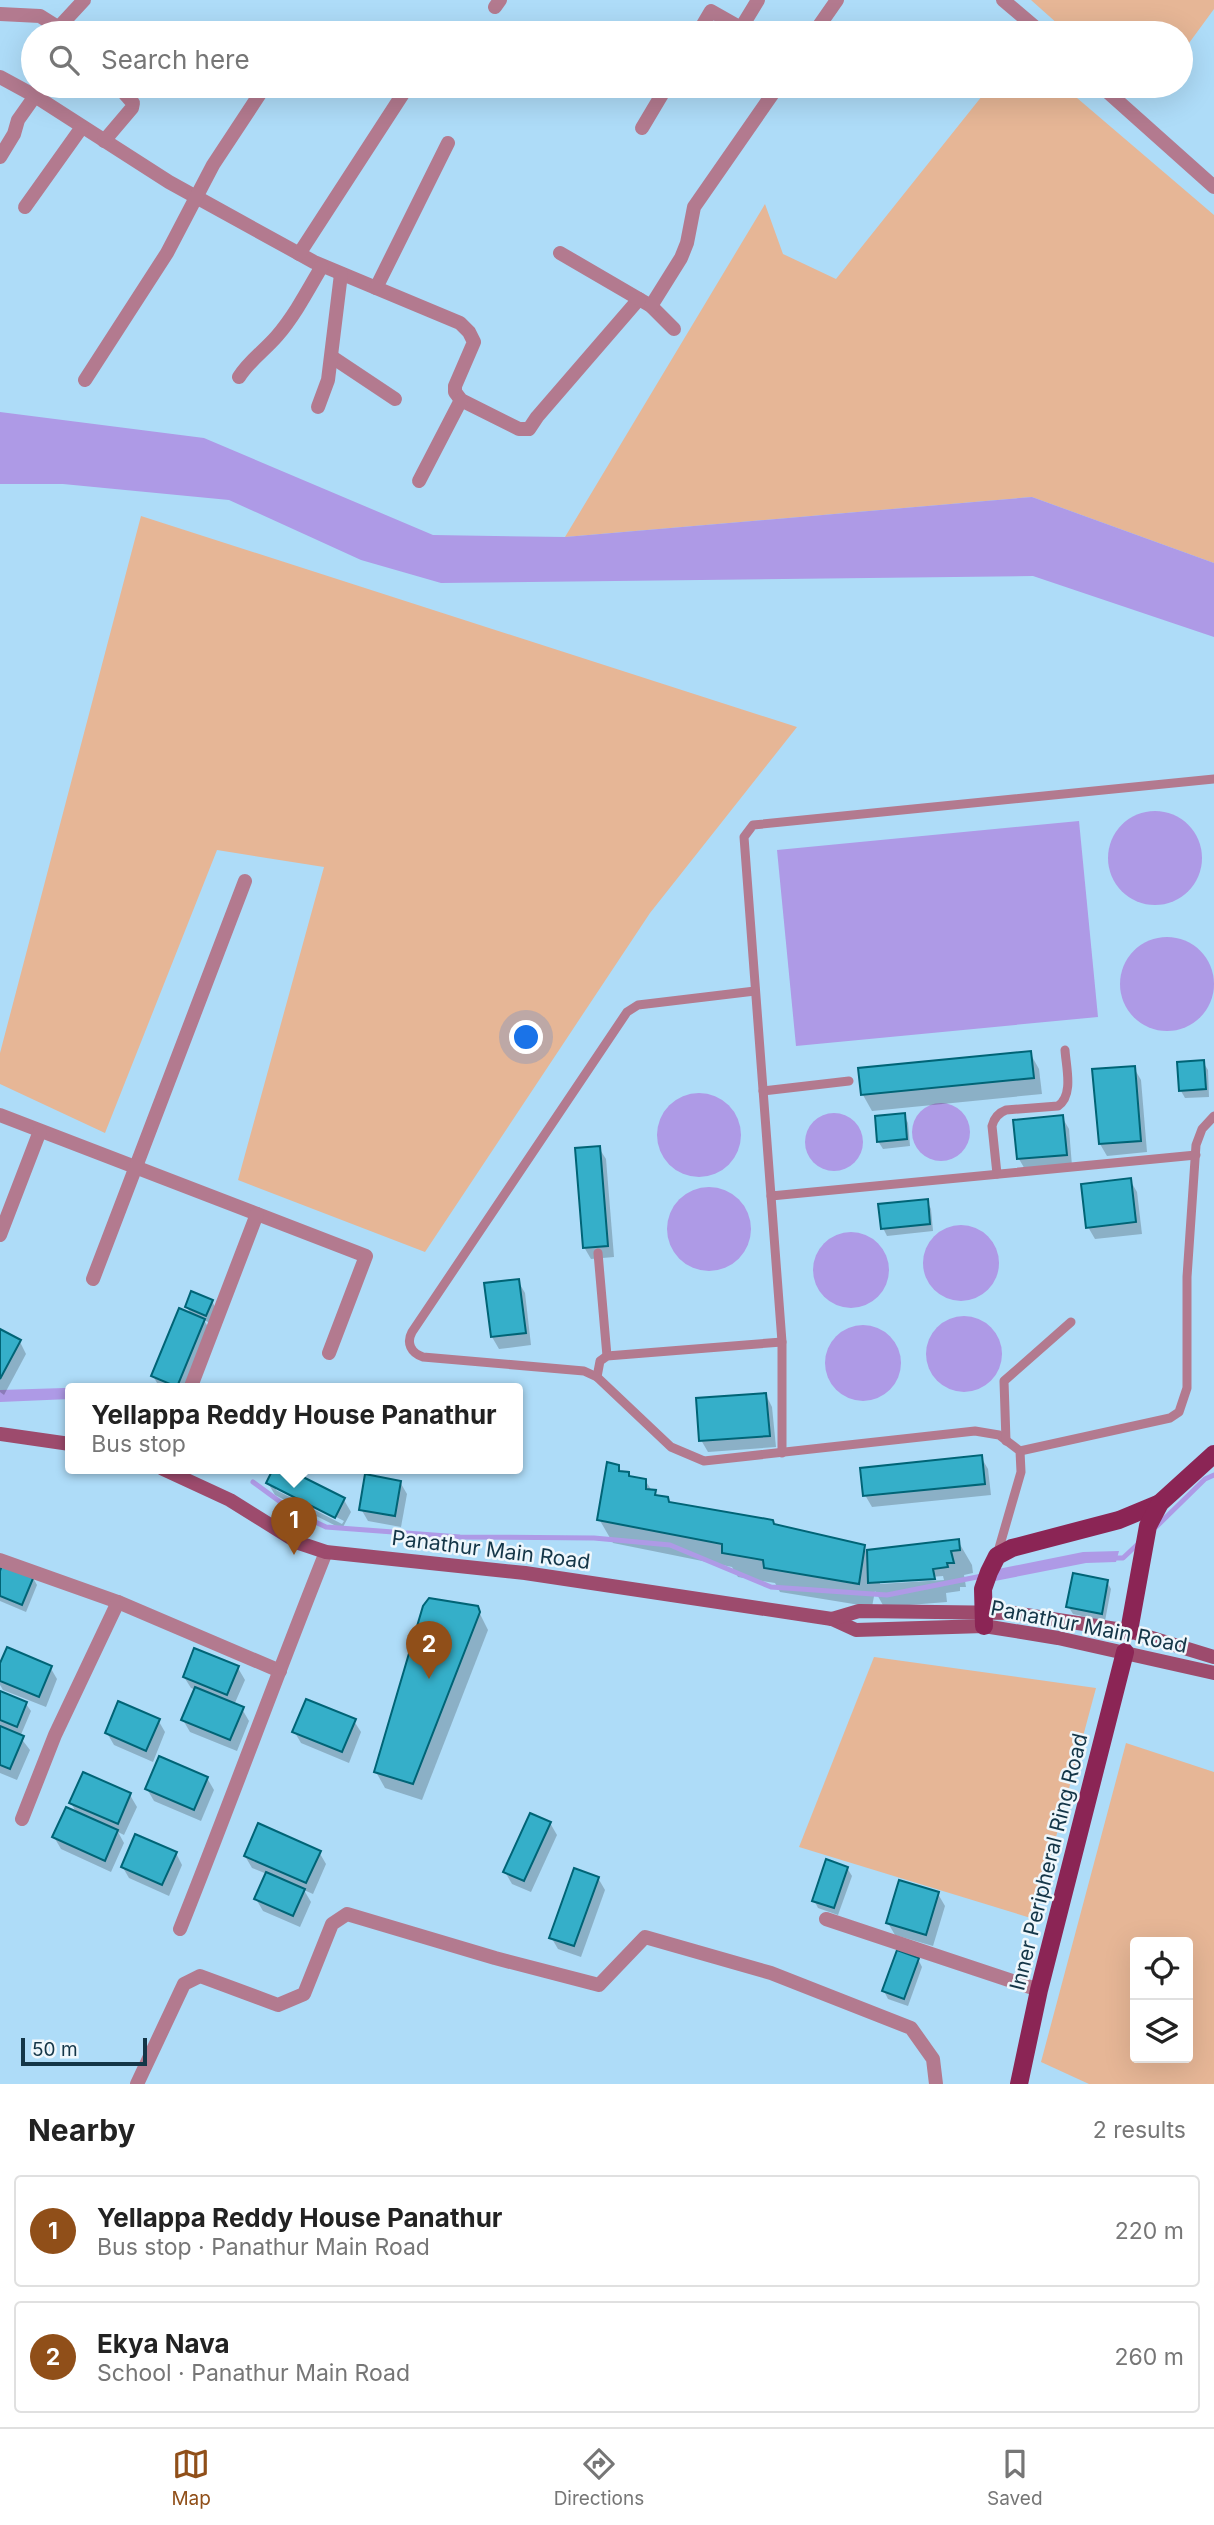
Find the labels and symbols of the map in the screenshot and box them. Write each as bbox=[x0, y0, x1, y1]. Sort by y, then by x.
your location bbox=[509, 1020, 543, 1054]
pin: 1 bbox=[271, 1497, 317, 1555]
street label: Panathur Main Road bbox=[390, 1525, 592, 1574]
street label: Panathur Main Road bbox=[989, 1595, 1190, 1658]
pin: 2 bbox=[406, 1621, 452, 1679]
street label: Inner Peripheral Ring Road bbox=[1004, 1731, 1093, 1993]
scale bar bbox=[21, 2035, 147, 2067]

